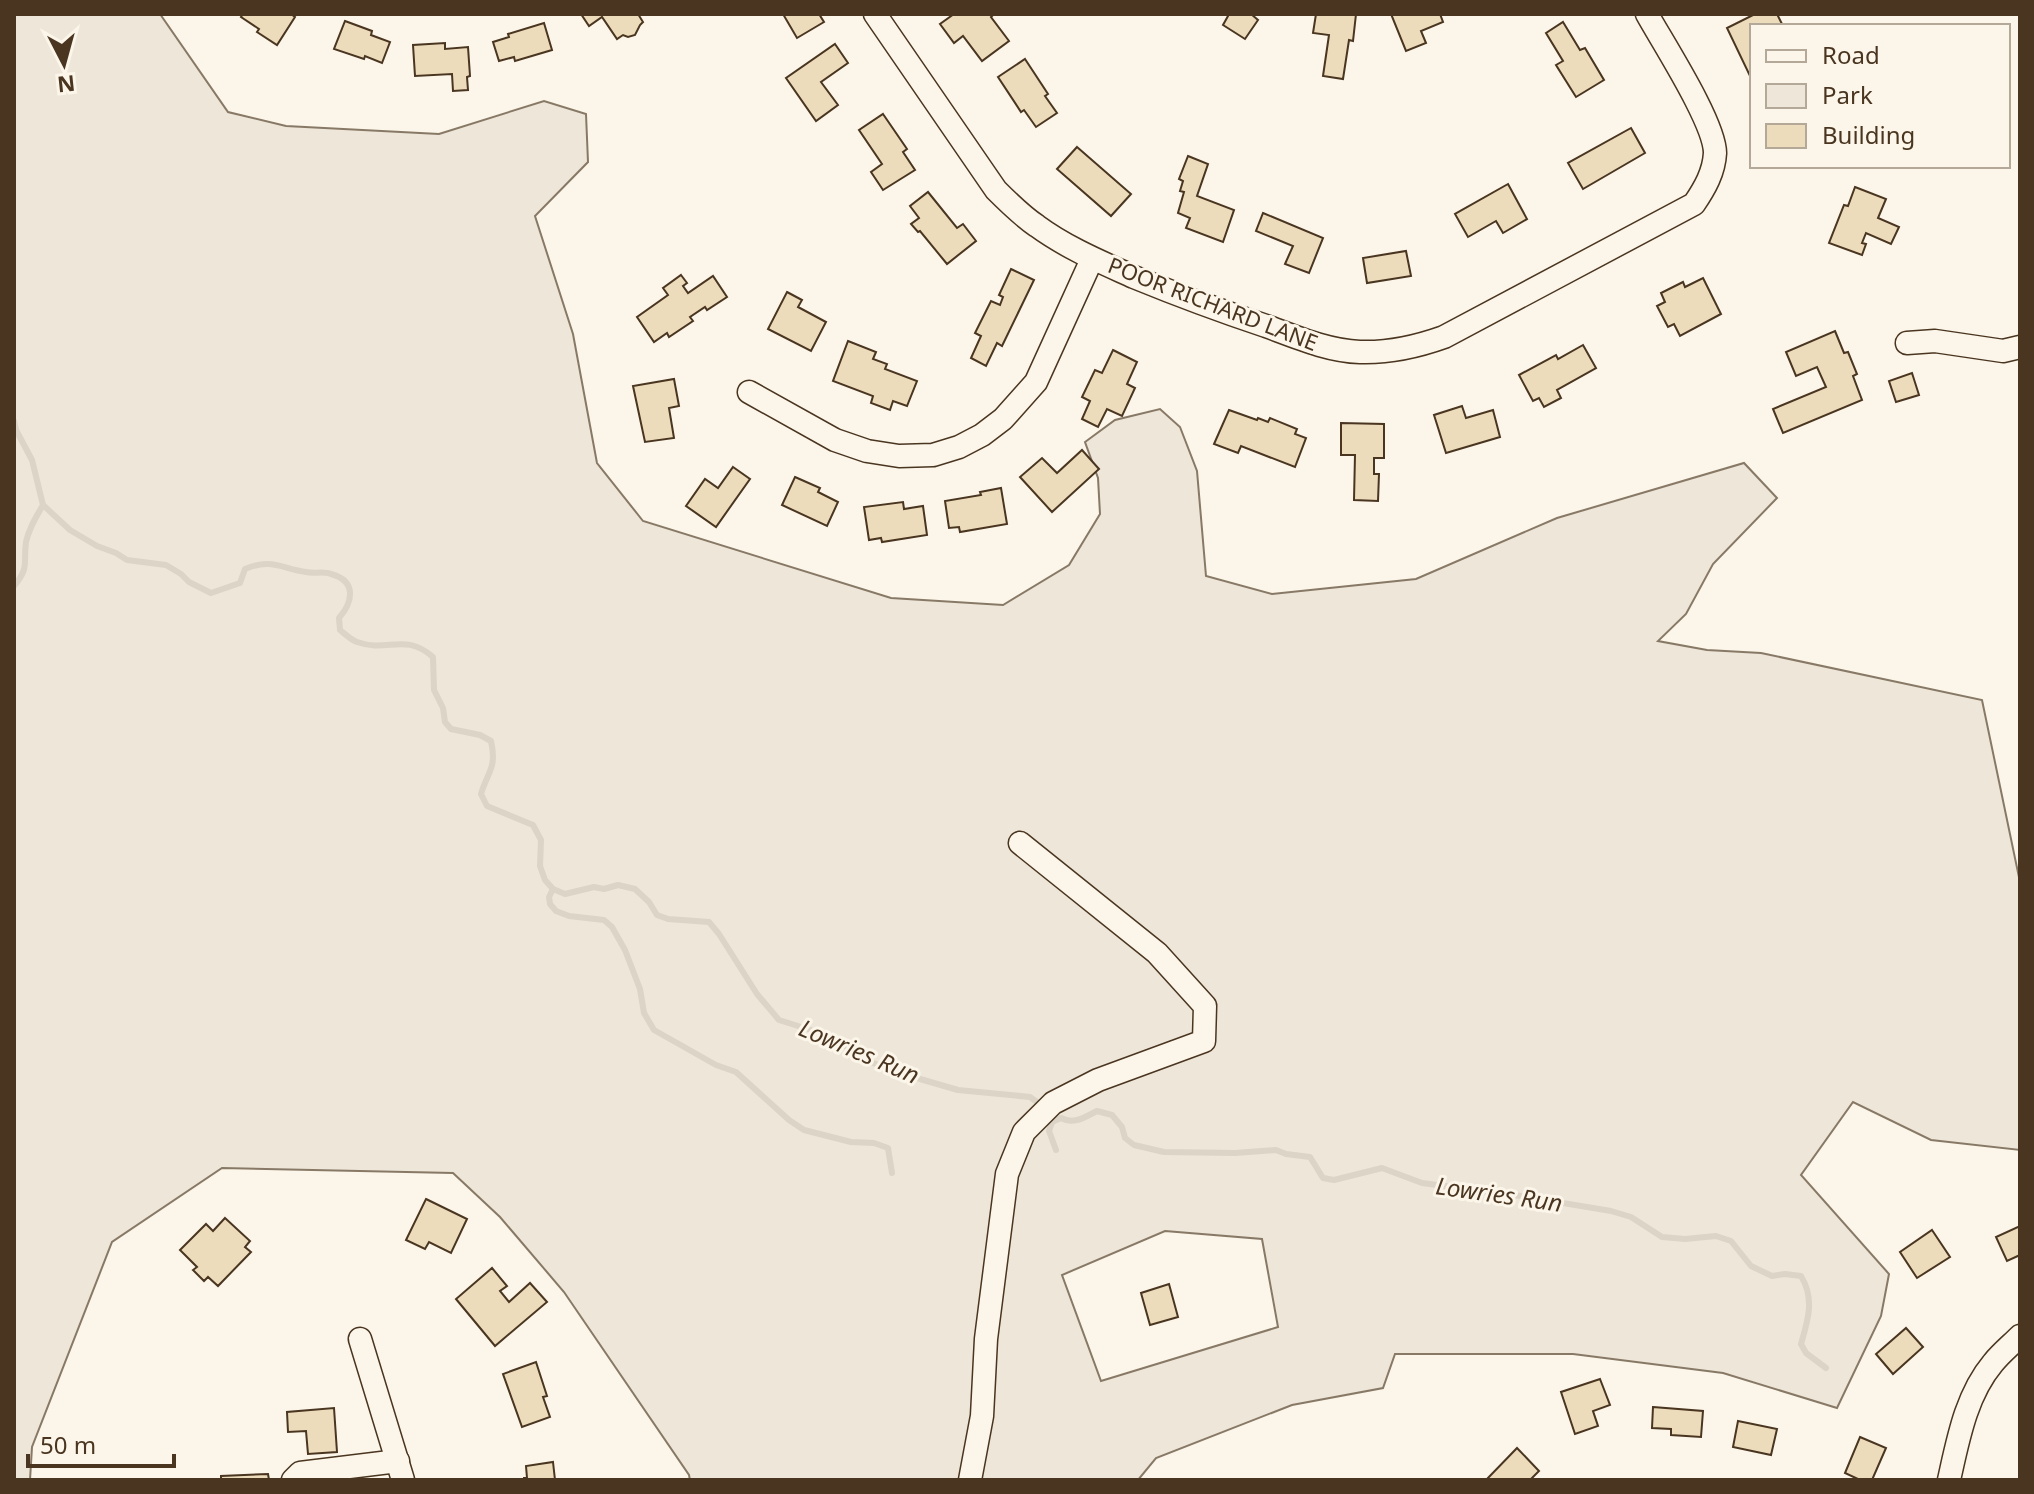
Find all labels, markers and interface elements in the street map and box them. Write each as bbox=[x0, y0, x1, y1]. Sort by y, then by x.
north arrow bbox=[24, 24, 104, 104]
legend bbox=[1750, 24, 2010, 168]
text: Road bbox=[1822, 38, 1880, 71]
text: N bbox=[56, 69, 77, 101]
text: Park bbox=[1822, 78, 1873, 111]
text: Building bbox=[1822, 118, 1915, 151]
street label: POOR RICHARD LANE bbox=[1104, 249, 1323, 357]
water label: Lowries Run bbox=[794, 1010, 925, 1091]
water label: Lowries Run bbox=[1434, 1168, 1565, 1219]
scale bar bbox=[28, 1418, 174, 1468]
text: 50 m bbox=[40, 1428, 96, 1461]

